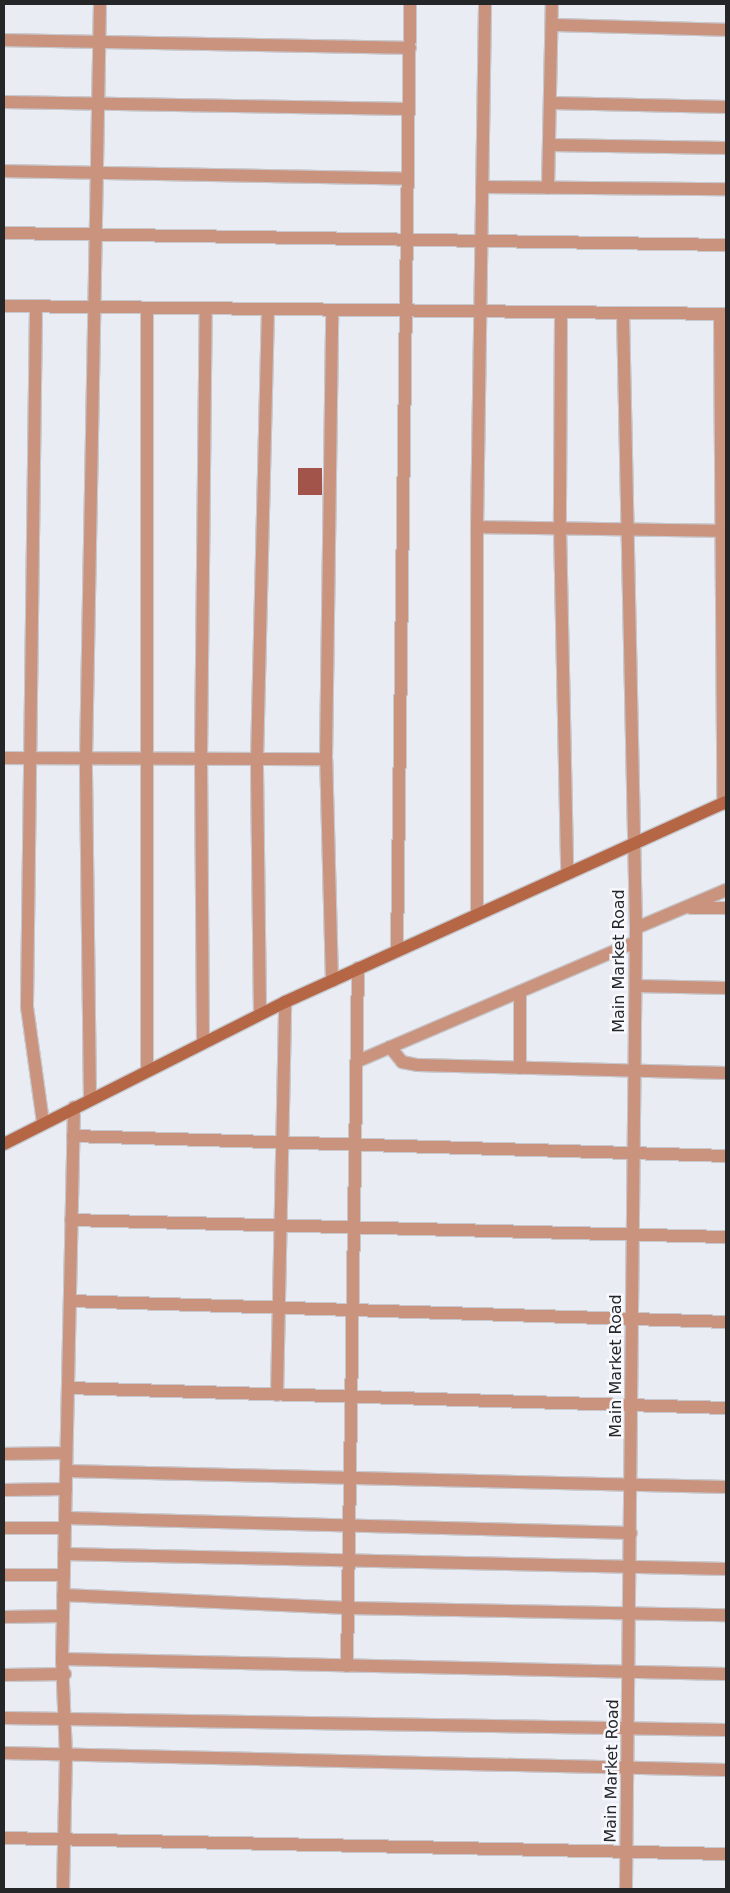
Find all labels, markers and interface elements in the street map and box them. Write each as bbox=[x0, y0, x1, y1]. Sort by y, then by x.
street label: Main Market Road bbox=[609, 889, 629, 1033]
street label: Main Market Road bbox=[606, 1294, 626, 1438]
street label: Main Market Road bbox=[601, 1699, 623, 1843]

